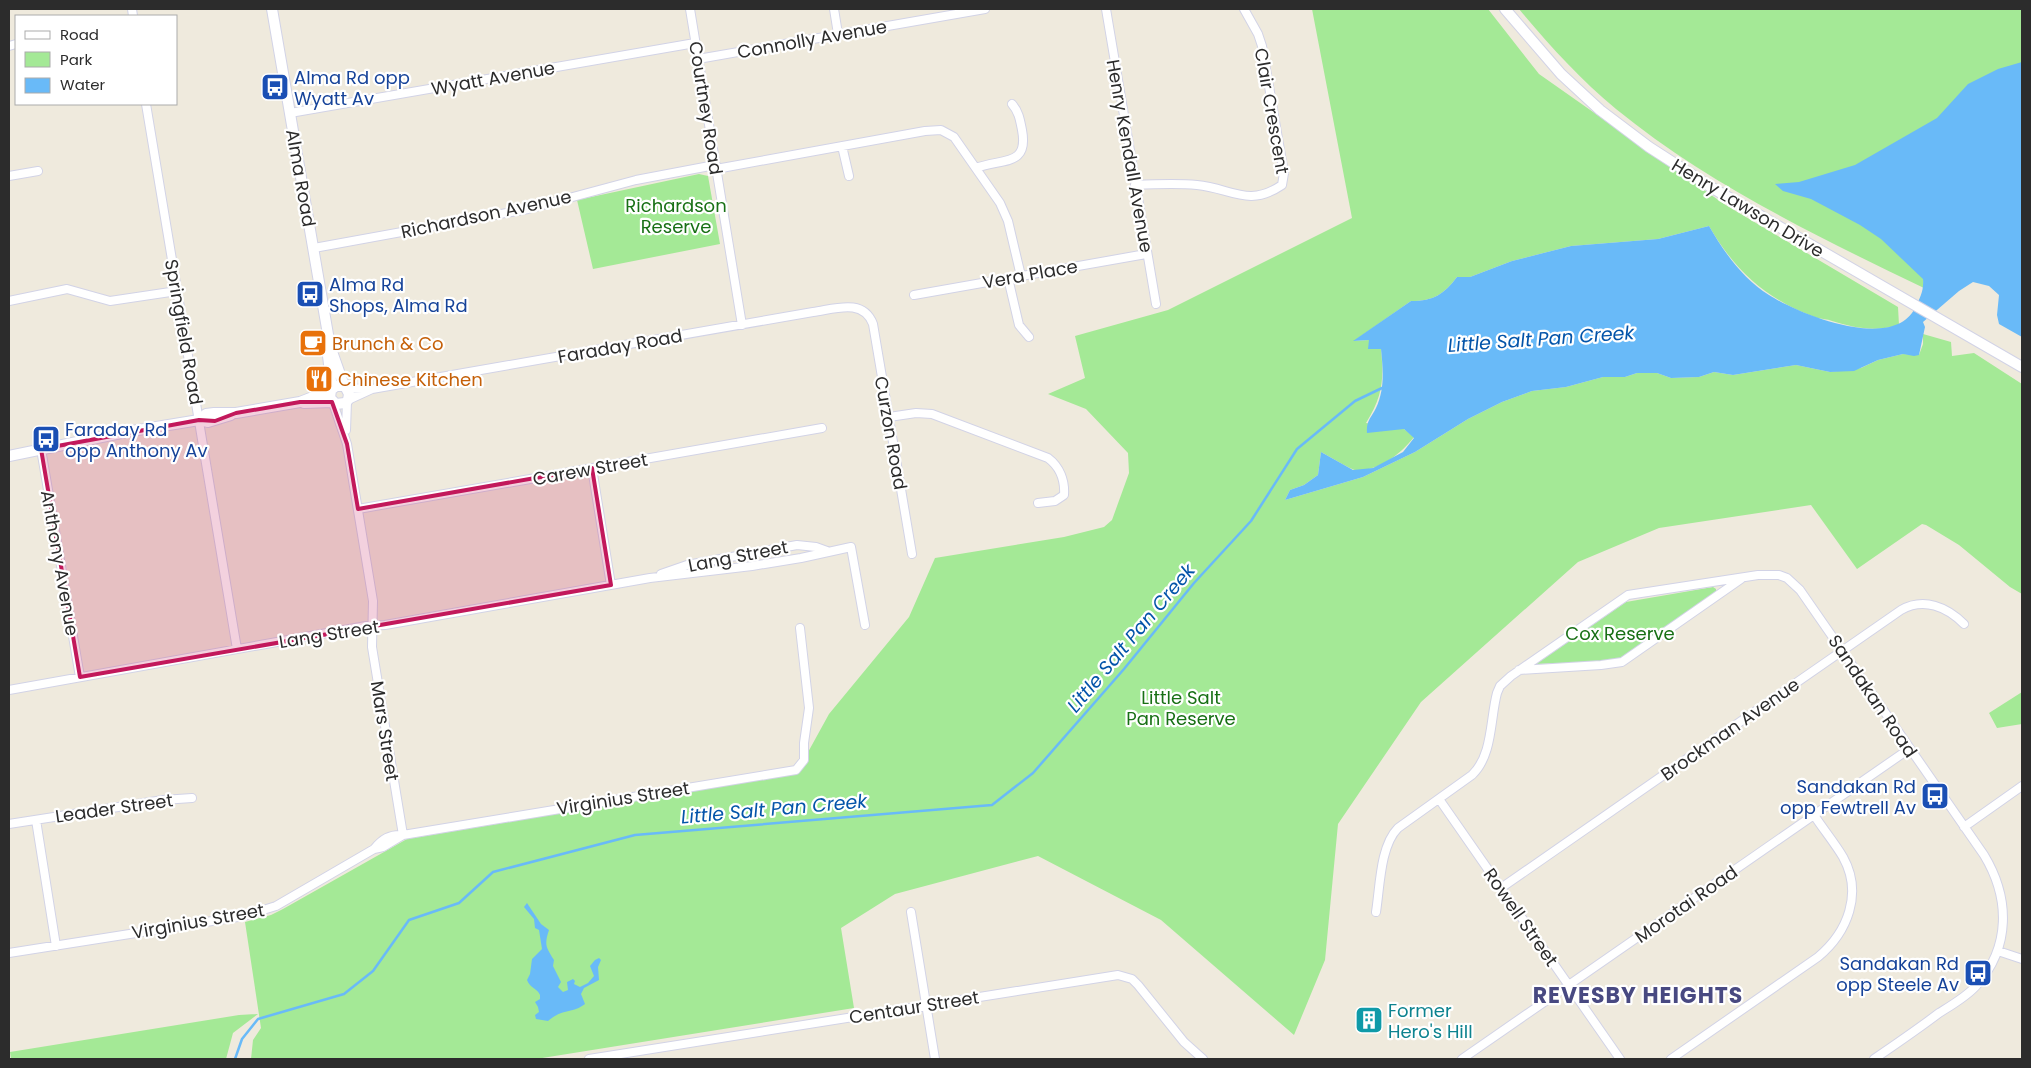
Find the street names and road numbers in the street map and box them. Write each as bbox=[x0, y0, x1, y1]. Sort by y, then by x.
street label: Connolly Avenue bbox=[735, 14, 889, 64]
street label: Courtney Road bbox=[683, 40, 729, 176]
street label: Clair Crescent bbox=[1249, 46, 1295, 176]
street label: Wyatt Avenue bbox=[429, 55, 557, 101]
street label: Henry Kendall Avenue bbox=[1101, 57, 1159, 255]
street label: Alma Road bbox=[280, 127, 322, 229]
street label: Henry Lawson Drive bbox=[1667, 153, 1829, 263]
street label: Richardson Avenue bbox=[398, 184, 574, 244]
street label: Vera Place bbox=[980, 253, 1080, 295]
street label: Springfield Road bbox=[159, 257, 209, 407]
street label: Faraday Road bbox=[556, 323, 684, 369]
street label: Curzon Road bbox=[869, 374, 913, 492]
street label: Carew Street bbox=[531, 447, 649, 491]
street label: Anthony Avenue bbox=[35, 488, 85, 638]
street label: Lang Street bbox=[686, 534, 790, 578]
street label: Lang Street bbox=[277, 614, 381, 654]
street label: Sandakan Road bbox=[1823, 630, 1923, 762]
street label: Brockman Avenue bbox=[1656, 672, 1804, 786]
street label: Mars Street bbox=[365, 679, 405, 783]
street label: Virginius Street bbox=[555, 775, 691, 821]
street label: Leader Street bbox=[54, 787, 174, 829]
street label: Morotai Road bbox=[1630, 859, 1742, 949]
street label: Rowell Street bbox=[1478, 863, 1564, 971]
street label: Virginius Street bbox=[130, 897, 266, 945]
street label: Centaur Street bbox=[847, 984, 981, 1030]

